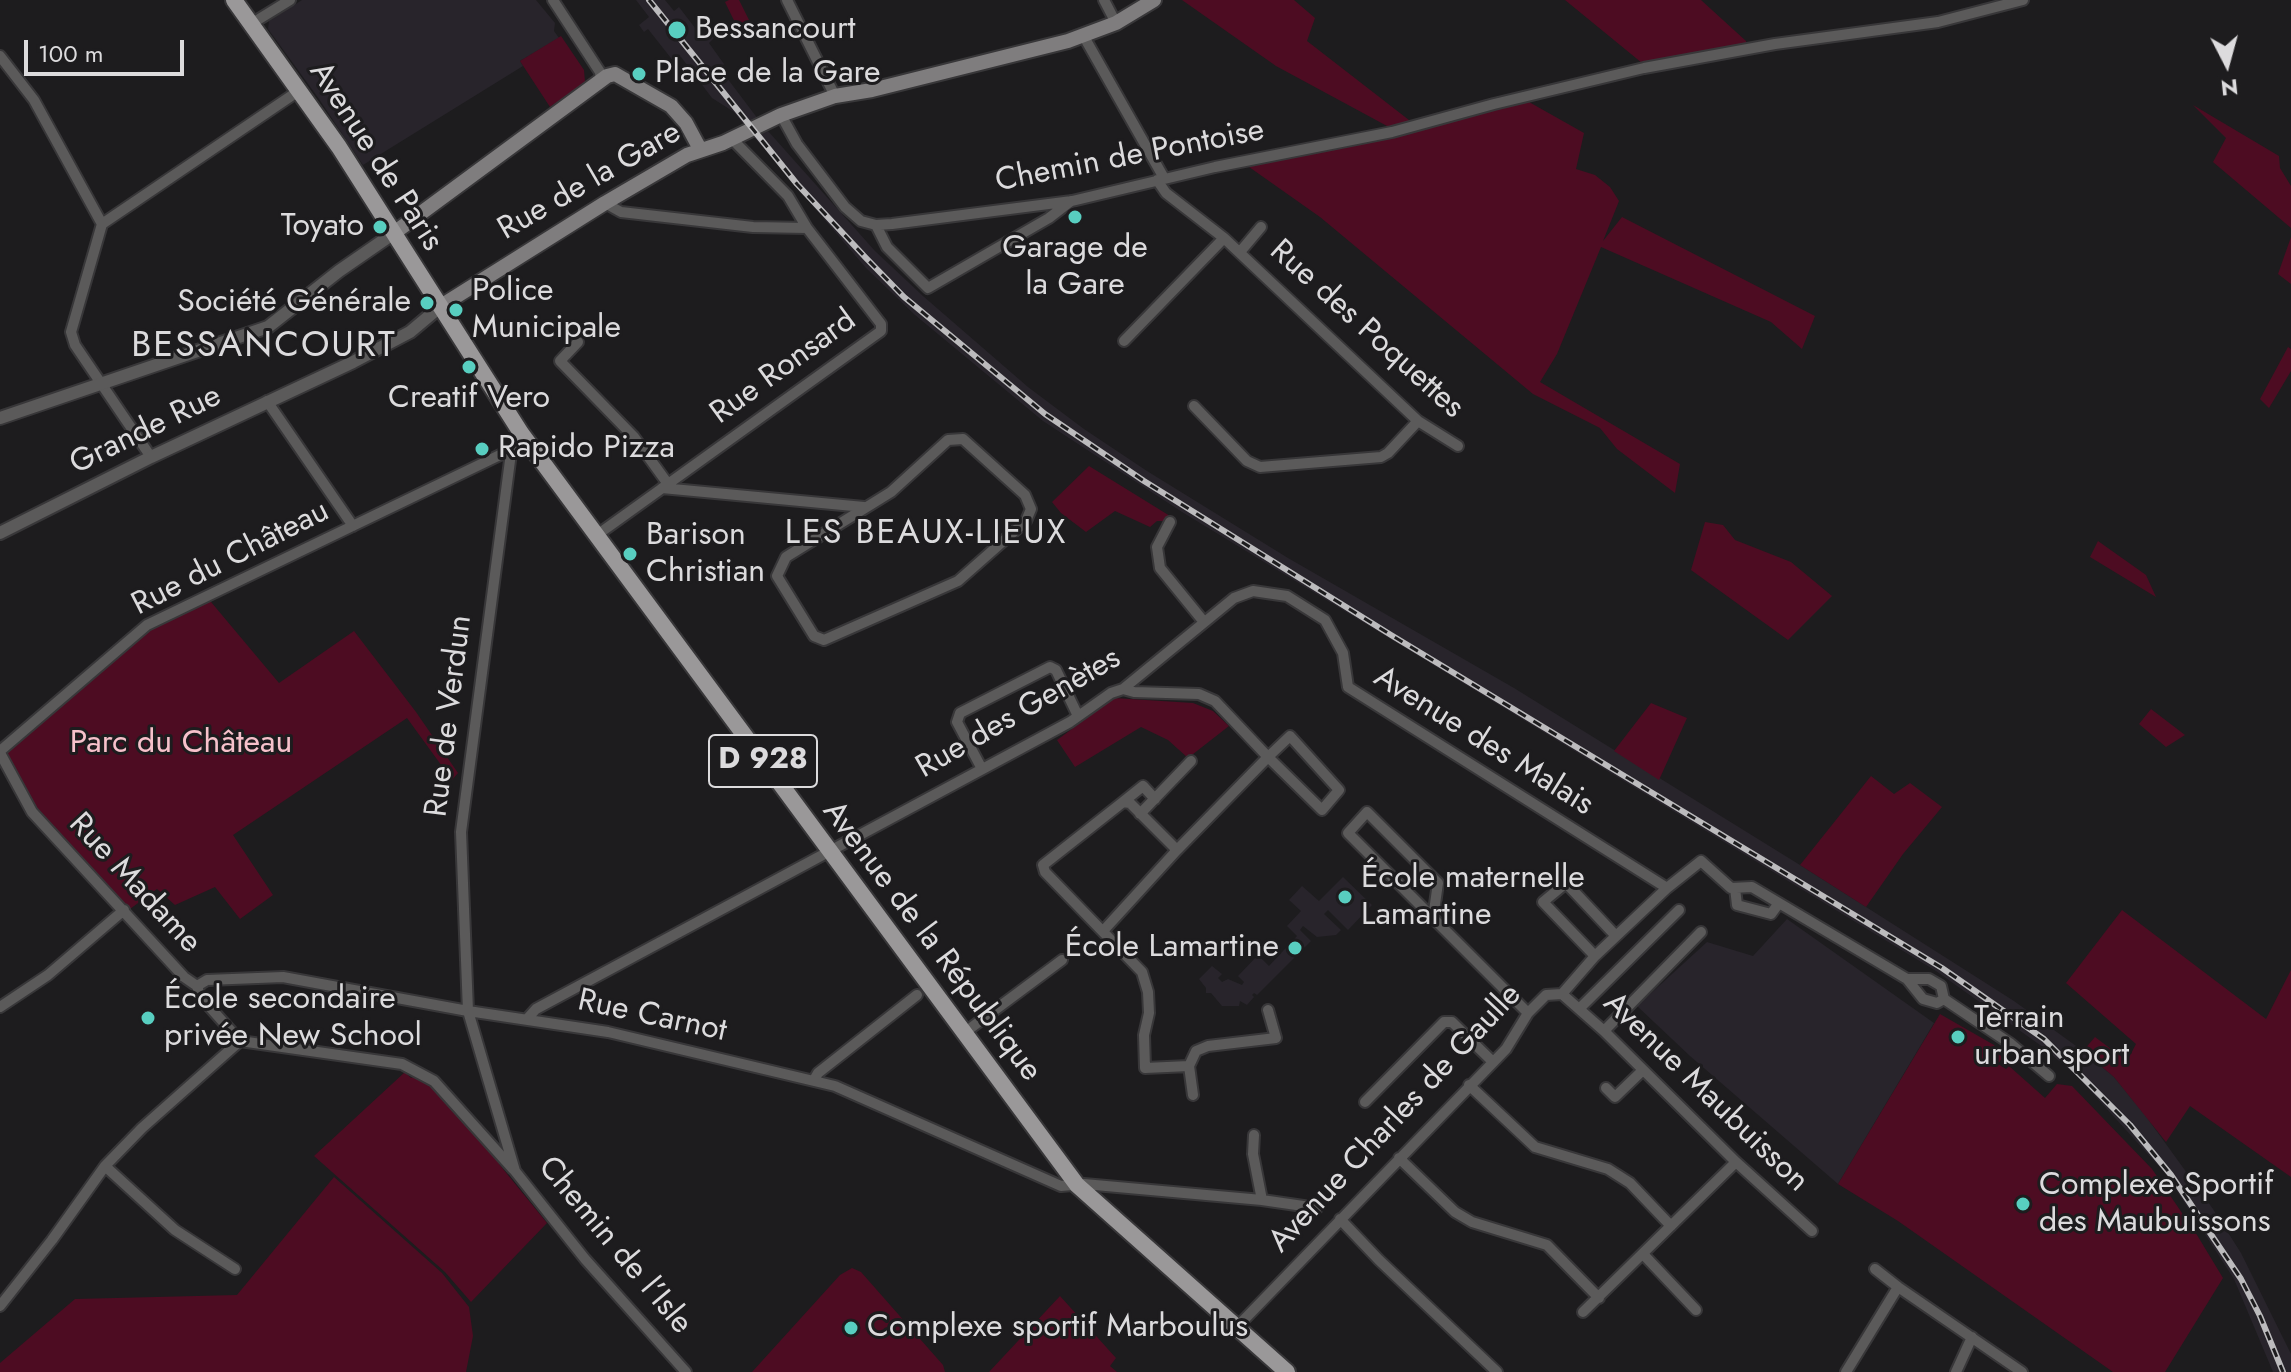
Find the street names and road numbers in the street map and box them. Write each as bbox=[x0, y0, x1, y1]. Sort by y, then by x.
street label: Avenue de Paris bbox=[300, 55, 450, 259]
street label: Chemin de Pontoise bbox=[992, 112, 1268, 202]
street label: Rue de la Gare bbox=[492, 114, 688, 250]
street label: Rue des Poquettes bbox=[1261, 233, 1471, 427]
street label: Rue Ronsard bbox=[704, 302, 864, 434]
street label: Grande Rue bbox=[64, 378, 228, 484]
street label: Rue du Château bbox=[126, 493, 336, 625]
street label: Rue de Verdun bbox=[419, 613, 481, 819]
street label: Rue des Genètes bbox=[910, 640, 1128, 788]
street label: Avenue des Malais bbox=[1366, 659, 1600, 825]
road number: D 928 bbox=[709, 735, 817, 787]
street label: Avenue de la République bbox=[813, 794, 1049, 1090]
street label: Rue Madame bbox=[60, 806, 208, 962]
street label: Avenue Charles de Gaulle bbox=[1262, 977, 1530, 1261]
street label: Rue Carnot bbox=[574, 983, 730, 1051]
street label: Avenue Maubuisson bbox=[1594, 985, 1816, 1201]
street label: Chemin de l’Isle bbox=[529, 1149, 699, 1343]

